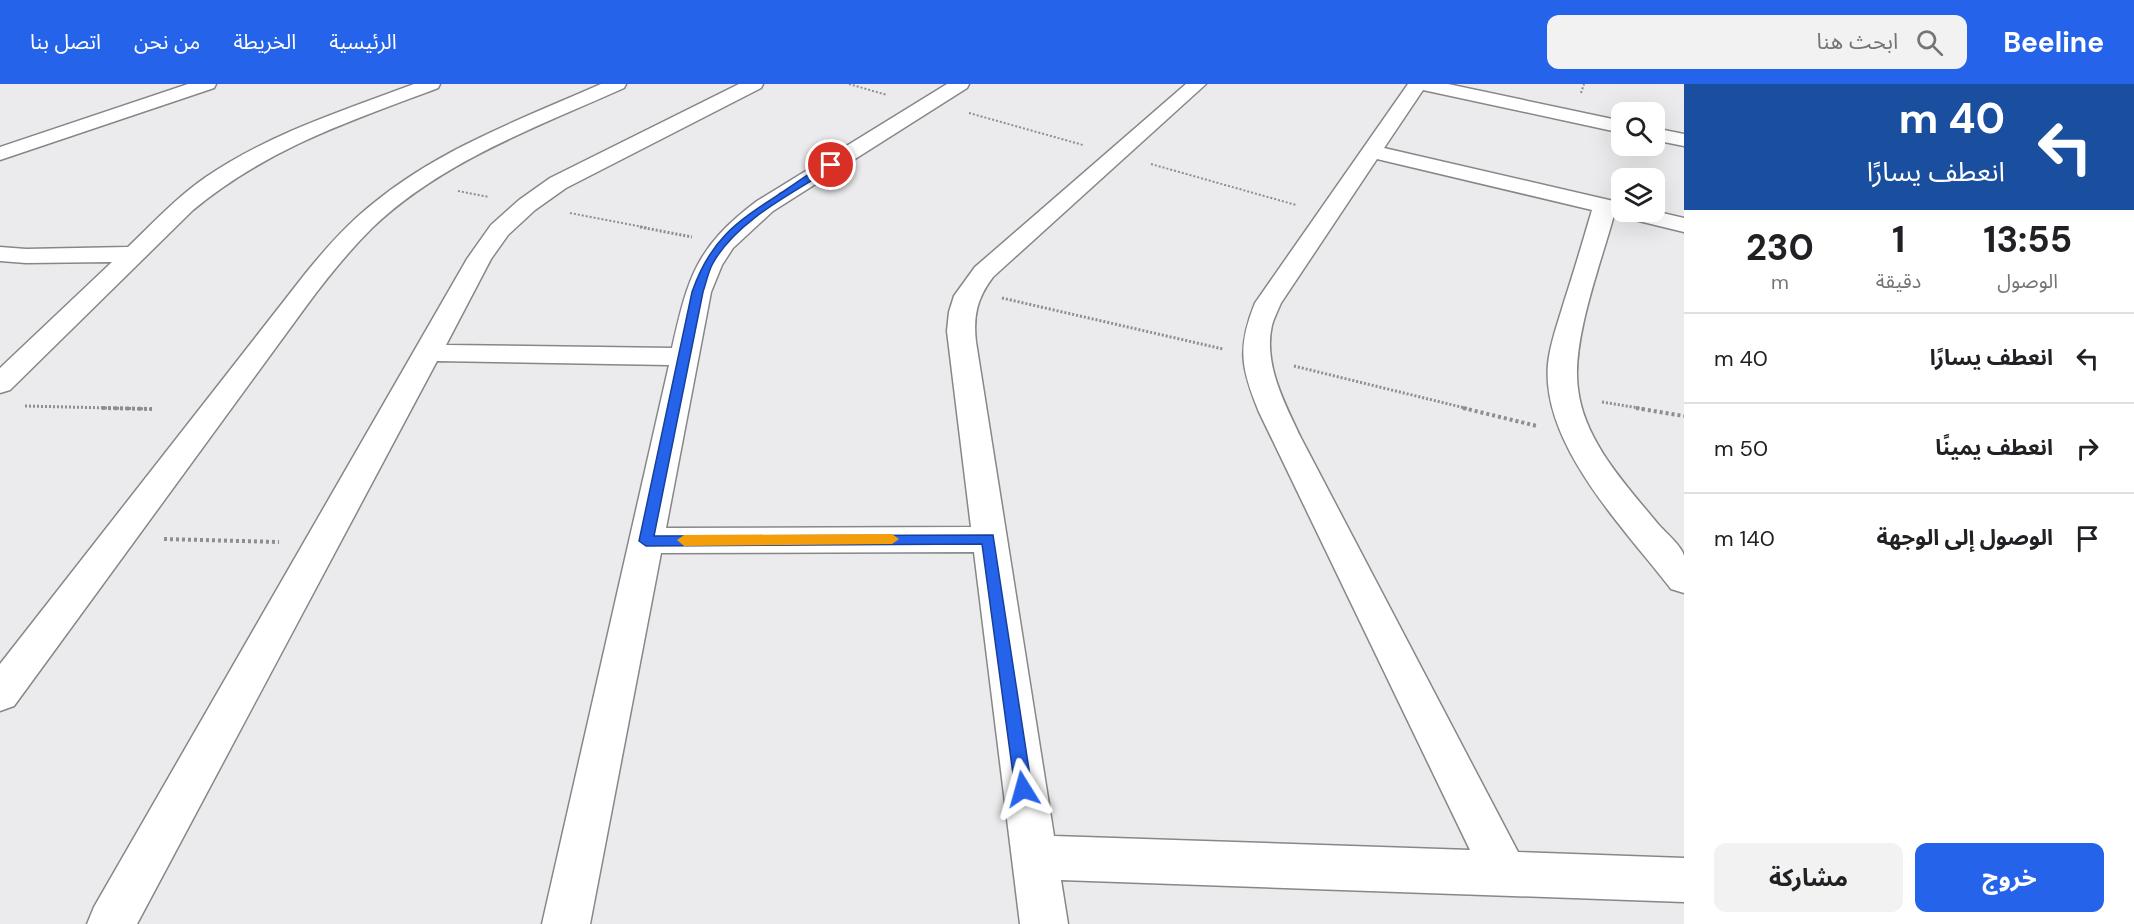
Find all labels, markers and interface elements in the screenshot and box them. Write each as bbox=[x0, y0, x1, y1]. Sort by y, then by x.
search box bbox=[1547, 15, 1967, 69]
text: Beeline bbox=[2003, 24, 2104, 61]
icon: search bbox=[1913, 26, 1946, 59]
text: ابحث هنا bbox=[1816, 27, 1898, 56]
text: اتصل بنا bbox=[30, 28, 101, 56]
text: من نحن bbox=[134, 28, 200, 56]
text: الخريطة bbox=[233, 28, 296, 56]
text: الرئيسية bbox=[329, 28, 397, 56]
text: 40 m bbox=[1899, 91, 2005, 146]
map controls bbox=[1611, 102, 1665, 222]
button: search bbox=[1611, 102, 1665, 156]
icon: left bbox=[2026, 108, 2104, 186]
pin bbox=[805, 139, 856, 190]
icon: arrive bbox=[814, 148, 847, 181]
text: انعطف يسارًا bbox=[1867, 154, 2005, 189]
button: layers bbox=[1611, 168, 1665, 222]
text: 1 bbox=[1892, 216, 1905, 263]
text: 13:55 bbox=[1983, 216, 2072, 263]
text: 230 bbox=[1746, 224, 1814, 271]
text: دقيقة bbox=[1876, 268, 1921, 294]
text: الوصول bbox=[1997, 268, 2058, 294]
text: m bbox=[1771, 269, 1789, 295]
icon: left bbox=[2071, 342, 2104, 375]
text: انعطف يسارًا bbox=[1930, 343, 2053, 372]
text: 40 m bbox=[1714, 344, 1768, 373]
icon: right bbox=[2071, 432, 2104, 465]
text: انعطف يمينًا bbox=[1935, 433, 2053, 462]
text: 50 m bbox=[1714, 434, 1768, 463]
icon: arrive bbox=[2071, 522, 2104, 555]
text: الوصول إلى الوجهة bbox=[1877, 523, 2053, 552]
text: 140 m bbox=[1714, 524, 1775, 553]
position arrow bbox=[991, 757, 1055, 821]
button: مشاركة bbox=[1714, 843, 1903, 912]
button: خروج bbox=[1915, 843, 2104, 912]

